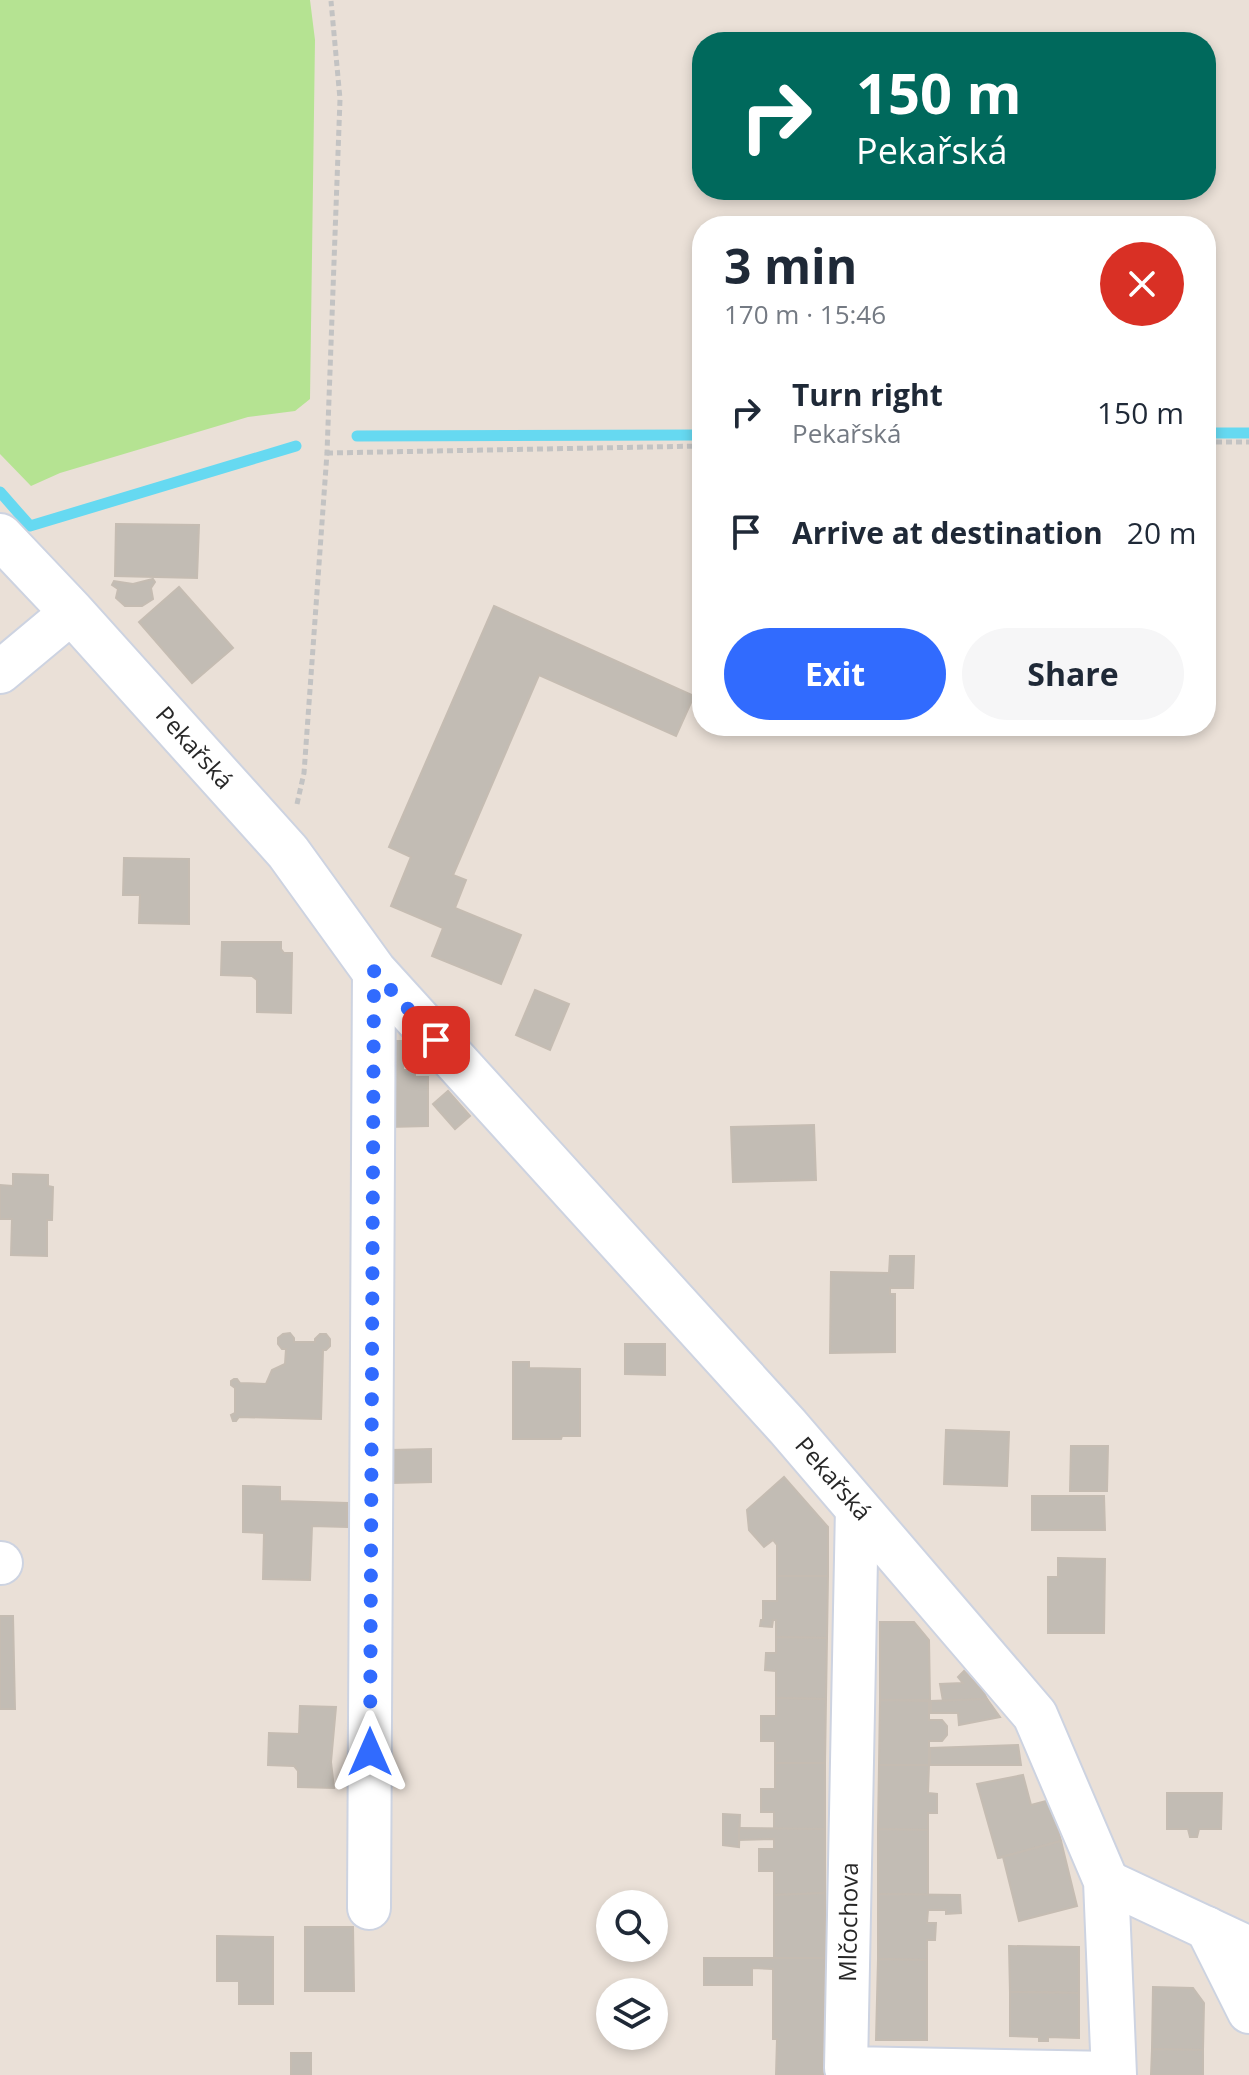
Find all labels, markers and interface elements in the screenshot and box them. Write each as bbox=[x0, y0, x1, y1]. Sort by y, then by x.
text: 150 m bbox=[856, 54, 1022, 130]
icon: right bbox=[724, 64, 828, 168]
text: Pekařská bbox=[856, 126, 1008, 175]
text: 3 min bbox=[724, 233, 857, 298]
button: close bbox=[1100, 242, 1184, 326]
text: 170 m · 15:46 bbox=[724, 296, 886, 332]
text: Turn right bbox=[792, 374, 943, 415]
icon: right bbox=[724, 390, 768, 434]
text: 150 m bbox=[1097, 392, 1184, 433]
text: Pekařská bbox=[792, 415, 901, 451]
icon: arrive bbox=[724, 510, 768, 554]
text: Arrive at destination bbox=[792, 512, 1103, 553]
text: 20 m bbox=[1127, 512, 1197, 553]
button: Exit bbox=[724, 628, 946, 720]
button: Share bbox=[962, 628, 1184, 720]
street label: Pekařská bbox=[149, 698, 241, 796]
pin bbox=[402, 1006, 470, 1074]
icon: arrive bbox=[414, 1018, 458, 1062]
street label: Pekařská bbox=[789, 1429, 880, 1527]
position arrow bbox=[328, 1710, 412, 1794]
street label: Mlčochova bbox=[830, 1862, 865, 1982]
map controls bbox=[596, 1890, 668, 2050]
button: search bbox=[596, 1890, 668, 1962]
button: layers bbox=[596, 1978, 668, 2050]

